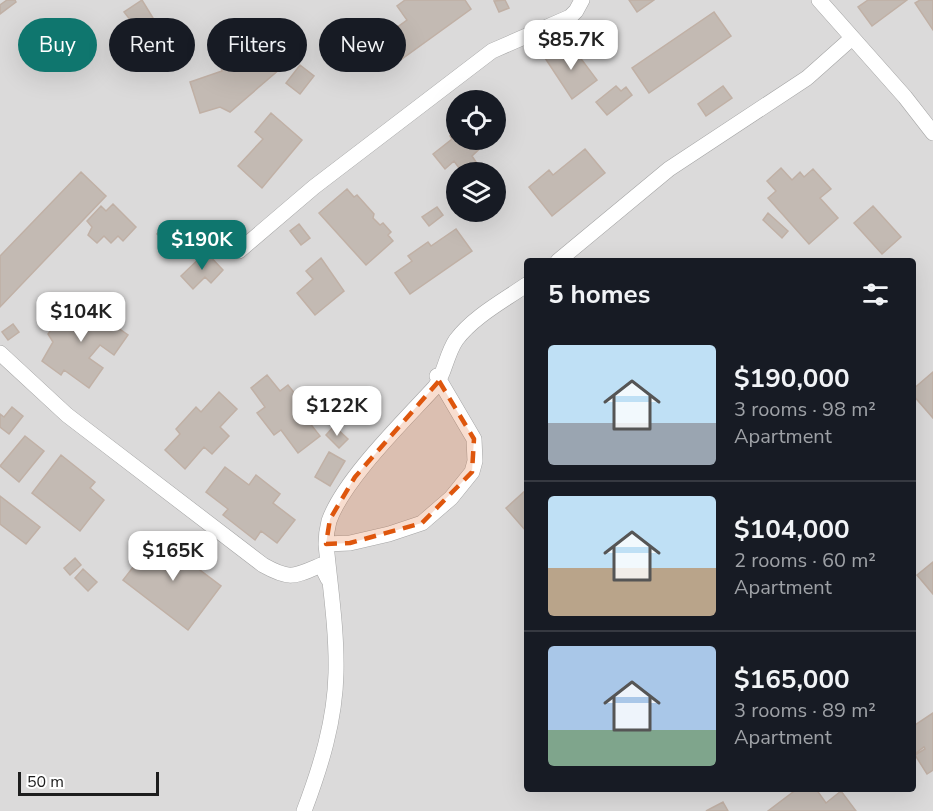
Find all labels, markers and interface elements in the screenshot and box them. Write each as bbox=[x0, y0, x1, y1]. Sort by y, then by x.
chip: Buy bbox=[18, 18, 97, 72]
chip: Rent bbox=[109, 18, 195, 72]
chip: Filters bbox=[207, 18, 307, 72]
chip: New bbox=[319, 18, 406, 72]
pin: $85.7K bbox=[522, 20, 620, 71]
text: $85.7K bbox=[538, 26, 604, 53]
map controls bbox=[446, 90, 506, 222]
button: locate bbox=[446, 90, 506, 150]
button: layers bbox=[446, 162, 506, 222]
pin: $190K bbox=[160, 220, 244, 271]
text: $190K bbox=[171, 226, 233, 253]
text: 5 homes bbox=[548, 277, 650, 312]
icon: filters bbox=[859, 278, 892, 311]
pin: $104K bbox=[39, 292, 123, 343]
text: $104K bbox=[50, 298, 112, 325]
text: $190,000 bbox=[734, 361, 850, 396]
icon: home bbox=[596, 369, 668, 441]
pin: $122K bbox=[295, 386, 379, 437]
text: $122K bbox=[306, 392, 368, 419]
text: 3 rooms · 98 m² bbox=[734, 396, 876, 423]
text: Apartment bbox=[734, 423, 832, 450]
text: $104,000 bbox=[734, 512, 850, 547]
icon: home bbox=[596, 520, 668, 592]
pin: $165K bbox=[131, 531, 215, 582]
text: $165K bbox=[142, 537, 204, 564]
text: 2 rooms · 60 m² bbox=[734, 547, 876, 574]
text: Apartment bbox=[734, 574, 832, 601]
text: $165,000 bbox=[734, 662, 850, 697]
icon: home bbox=[596, 670, 668, 742]
text: 3 rooms · 89 m² bbox=[734, 697, 876, 724]
text: Apartment bbox=[734, 724, 832, 751]
scale bar bbox=[18, 769, 159, 796]
text: 50 m bbox=[27, 771, 64, 793]

